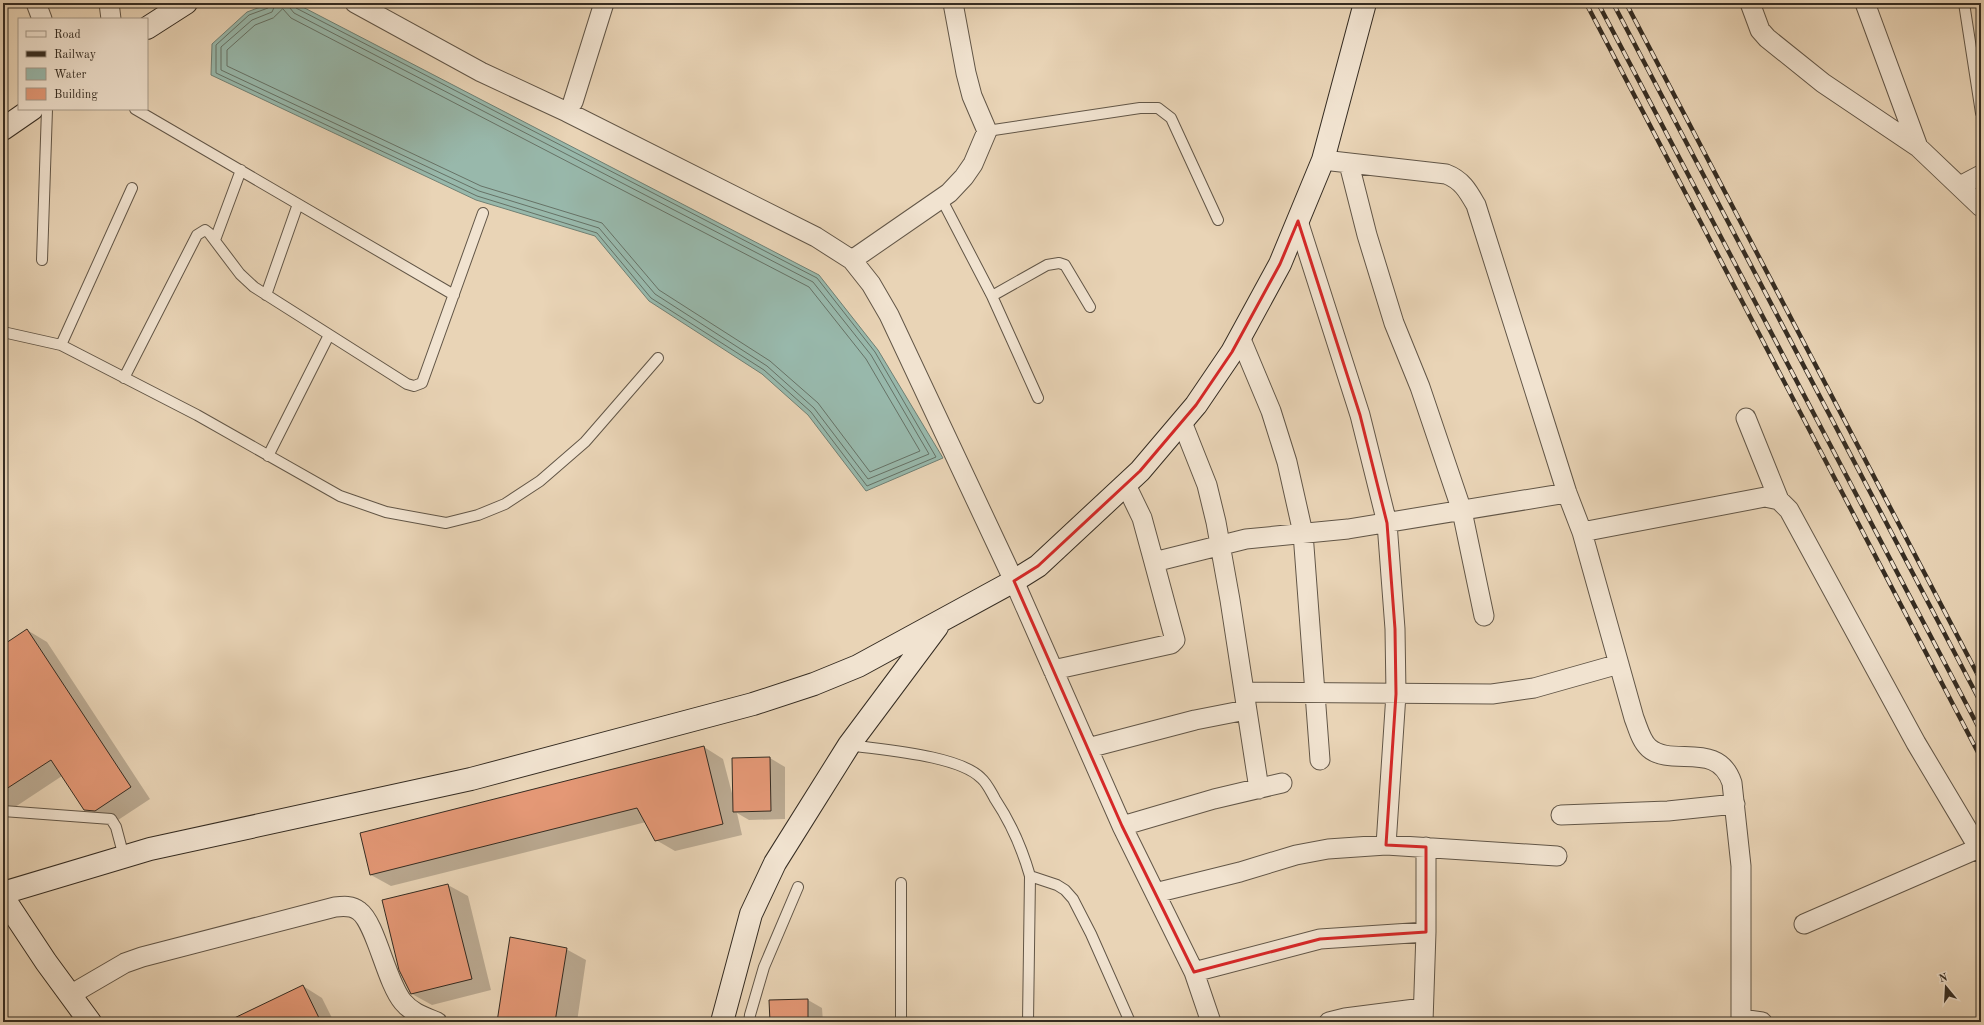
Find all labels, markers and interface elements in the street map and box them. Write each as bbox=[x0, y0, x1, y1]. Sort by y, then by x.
legend bbox=[18, 18, 148, 110]
text: Road bbox=[54, 29, 81, 41]
text: Railway bbox=[54, 49, 97, 61]
text: Water bbox=[54, 69, 87, 81]
text: Building bbox=[54, 89, 98, 101]
north arrow bbox=[1926, 967, 1966, 1007]
text: N bbox=[1938, 972, 1950, 985]

